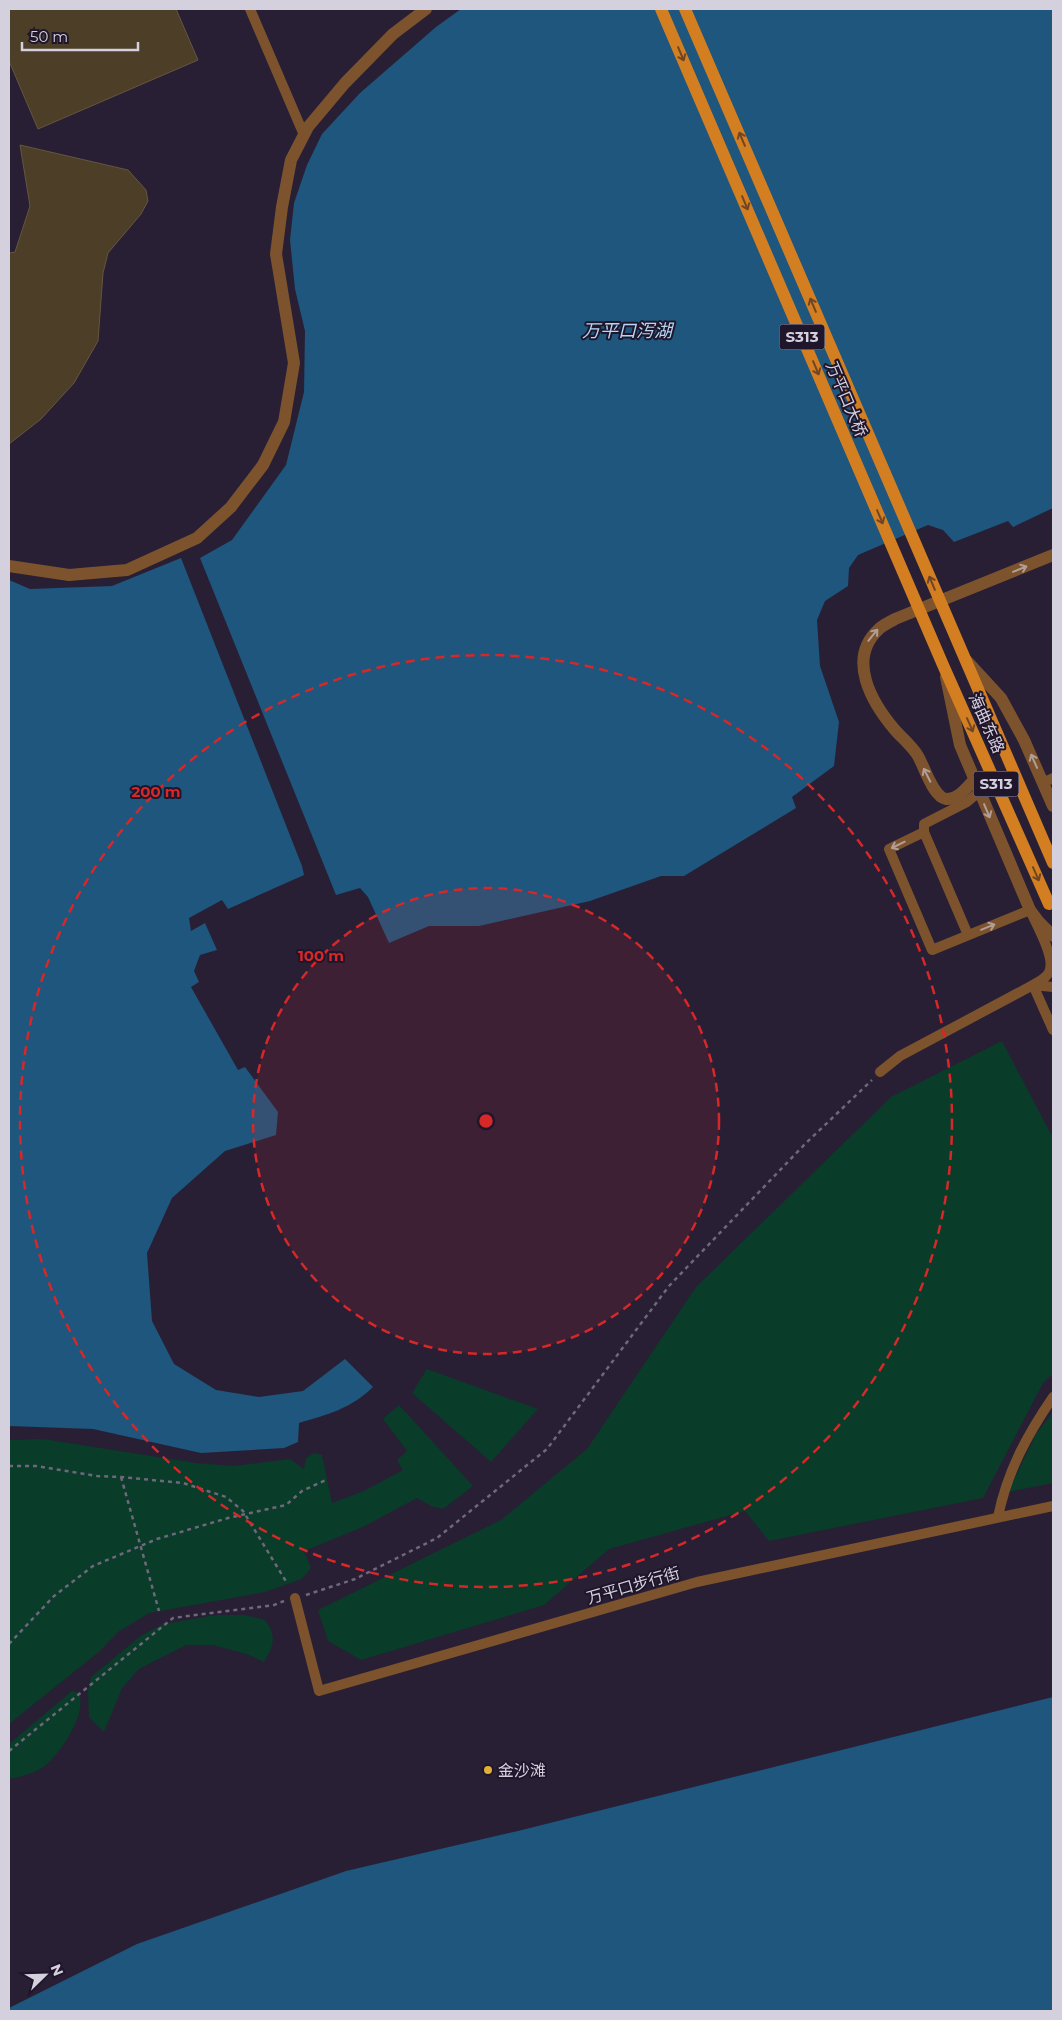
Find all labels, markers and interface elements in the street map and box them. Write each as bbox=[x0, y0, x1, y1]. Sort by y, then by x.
scale bar bbox=[22, 20, 139, 52]
text: 50 m bbox=[30, 27, 68, 46]
one-way arrow bbox=[677, 46, 686, 61]
one-way arrow bbox=[736, 132, 746, 147]
one-way arrow bbox=[740, 195, 750, 210]
one-way arrow bbox=[807, 298, 817, 313]
water label: 万平口泻湖 bbox=[582, 320, 675, 342]
road number: S313 bbox=[780, 324, 824, 350]
street label: 万平口大桥 bbox=[822, 359, 871, 440]
one-way arrow bbox=[811, 360, 821, 375]
one-way arrow bbox=[876, 509, 885, 525]
one-way arrow bbox=[1012, 563, 1027, 573]
one-way arrow bbox=[927, 576, 937, 591]
one-way arrow bbox=[868, 629, 879, 642]
street label: 海曲东路 bbox=[965, 690, 1008, 756]
one-way arrow bbox=[966, 717, 976, 732]
one-way arrow bbox=[1028, 754, 1038, 769]
one-way arrow bbox=[922, 768, 932, 783]
road number: S313 bbox=[974, 772, 1018, 796]
text: 200 m bbox=[131, 782, 181, 801]
one-way arrow bbox=[983, 803, 993, 818]
one-way arrow bbox=[891, 841, 906, 850]
one-way arrow bbox=[1032, 866, 1042, 881]
one-way arrow bbox=[980, 921, 995, 931]
text: 100 m bbox=[298, 946, 344, 965]
centre of rings bbox=[477, 1112, 495, 1130]
street label: 万平口步行街 bbox=[584, 1563, 682, 1608]
place label: 金沙滩 bbox=[498, 1761, 546, 1780]
marker: 金沙滩 bbox=[482, 1764, 494, 1776]
north arrow bbox=[20, 1950, 70, 2000]
text: N bbox=[46, 1961, 67, 1979]

